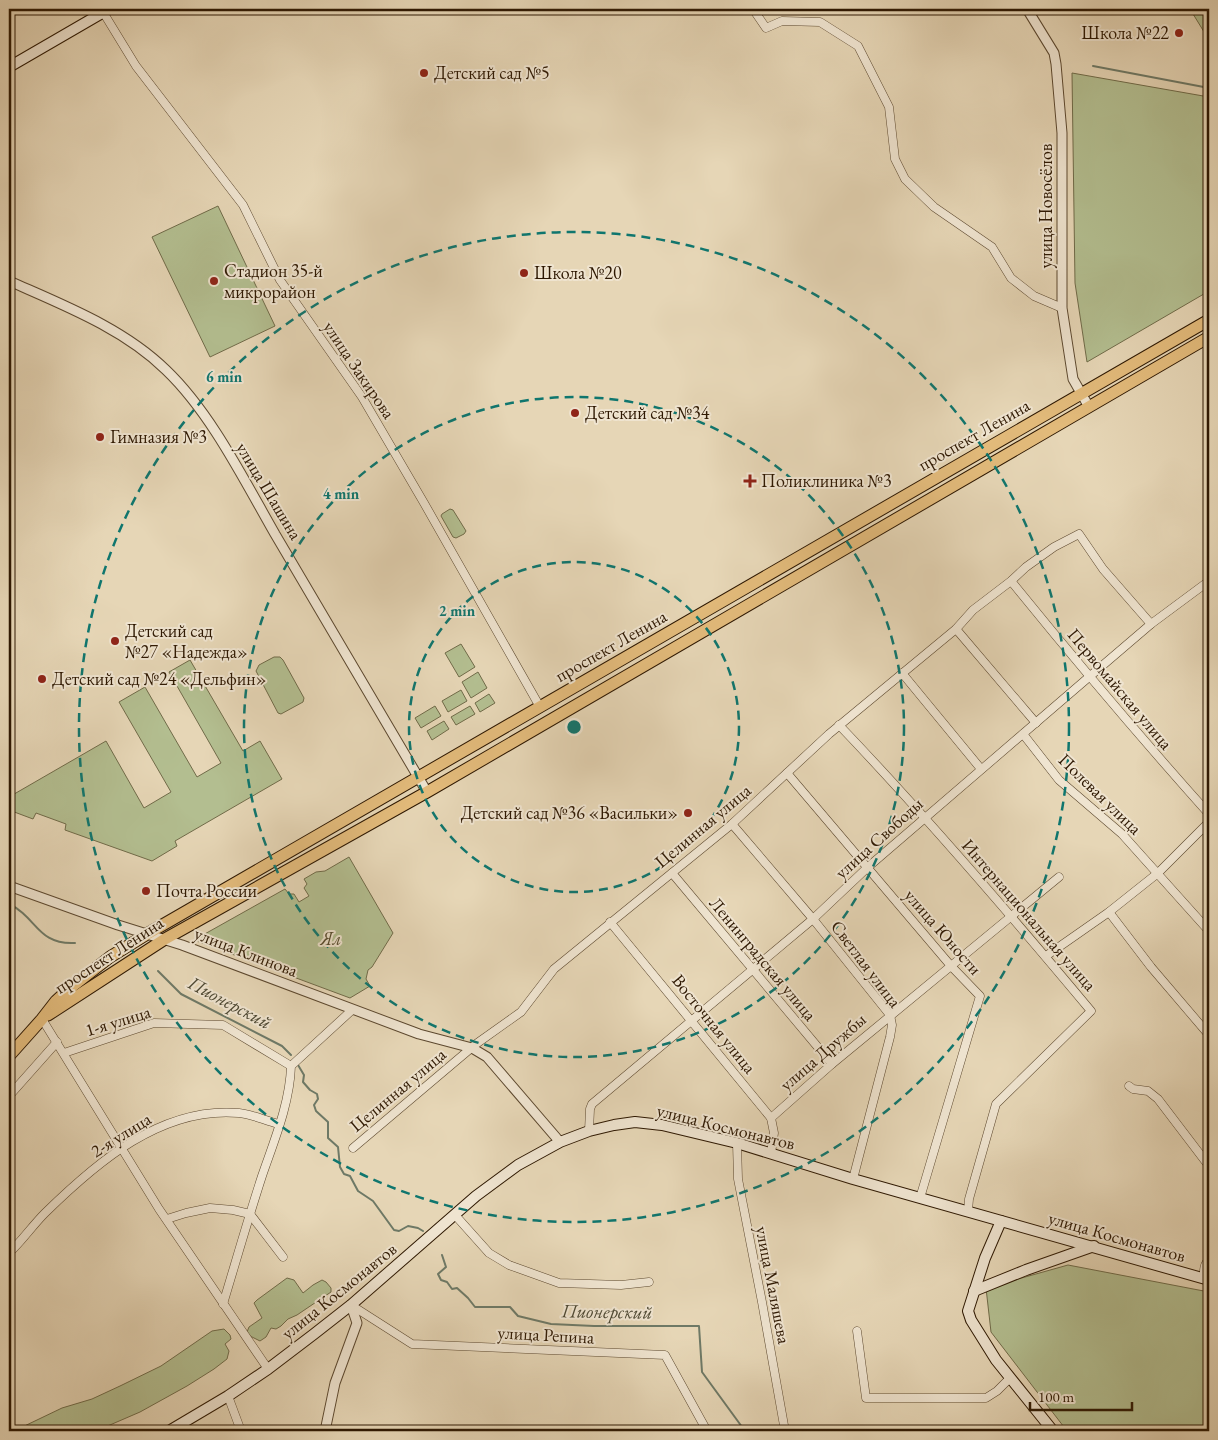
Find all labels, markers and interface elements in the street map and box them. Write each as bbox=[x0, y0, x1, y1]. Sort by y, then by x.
place label: Школа №22 bbox=[1081, 21, 1169, 44]
marker: Школа №22 bbox=[1173, 27, 1185, 39]
place label: Детский сад №5 bbox=[434, 61, 550, 84]
marker: Детский сад №5 bbox=[418, 67, 430, 79]
street label: улица Новосёлов bbox=[1034, 143, 1057, 268]
place label: Стадион 35-й микрорайон bbox=[224, 259, 323, 303]
place label: Школа №20 bbox=[534, 261, 622, 284]
marker: Школа №20 bbox=[518, 267, 530, 279]
marker: Стадион 35-й микрорайон bbox=[208, 275, 220, 287]
street label: улица Закирова bbox=[318, 316, 401, 424]
text: 6 min bbox=[206, 367, 243, 386]
street label: проспект Ленина bbox=[914, 393, 1034, 476]
place label: Детский сад №34 bbox=[585, 401, 710, 424]
marker: Детский сад №34 bbox=[569, 407, 581, 419]
place label: Гимназия №3 bbox=[110, 425, 207, 448]
marker: Гимназия №3 bbox=[94, 431, 106, 443]
street label: улица Шашина bbox=[231, 438, 308, 544]
place label: Поликлиника №3 bbox=[761, 469, 892, 492]
marker: Поликлиника №3 bbox=[743, 474, 757, 488]
text: 4 min bbox=[323, 484, 360, 503]
text: 2 min bbox=[439, 601, 476, 620]
street label: проспект Ленина bbox=[551, 604, 671, 687]
place label: Детский сад №27 «Надежда» bbox=[125, 619, 248, 663]
street label: Первомайская улица bbox=[1063, 623, 1179, 755]
marker: Детский сад №27 «Надежда» bbox=[109, 635, 121, 647]
place label: Детский сад №24 «Дельфин» bbox=[52, 667, 266, 690]
marker: Детский сад №24 «Дельфин» bbox=[36, 673, 48, 685]
centre of rings bbox=[565, 718, 583, 736]
street label: Полевая улица bbox=[1054, 748, 1148, 840]
street label: Целинная улица bbox=[650, 778, 756, 873]
street label: улица Свободы bbox=[830, 792, 928, 883]
place label: Детский сад №36 «Васильки» bbox=[461, 801, 678, 824]
marker: Детский сад №36 «Васильки» bbox=[682, 807, 694, 819]
street label: Интернациональная улица bbox=[957, 834, 1102, 996]
place label: Почта России bbox=[156, 879, 258, 902]
street label: улица Юности bbox=[900, 884, 987, 980]
marker: Почта России bbox=[140, 885, 152, 897]
street label: Ленинградская улица bbox=[705, 892, 823, 1026]
street label: проспект Ленина bbox=[50, 910, 168, 998]
street label: Светлая улица bbox=[826, 915, 907, 1013]
street label: улица Клинова bbox=[191, 921, 302, 982]
park label: Ял bbox=[319, 927, 341, 950]
street label: Восточная улица bbox=[667, 969, 762, 1079]
water label: Пионерский bbox=[183, 970, 276, 1035]
street label: 1-я улица bbox=[82, 999, 154, 1041]
street label: улица Дружбы bbox=[775, 1008, 871, 1095]
street label: Целинная улица bbox=[345, 1042, 451, 1137]
street label: улица Космонавтов bbox=[655, 1098, 798, 1155]
street label: 2-я улица bbox=[86, 1107, 156, 1162]
street label: улица Космонавтов bbox=[1046, 1206, 1189, 1267]
street label: улица Маляшева bbox=[751, 1224, 796, 1347]
street label: улица Космонавтов bbox=[276, 1237, 401, 1344]
water label: Пионерский bbox=[560, 1298, 653, 1325]
street label: улица Репина bbox=[497, 1320, 596, 1349]
scale bar bbox=[1030, 1380, 1133, 1412]
text: 100 m bbox=[1038, 1387, 1075, 1406]

